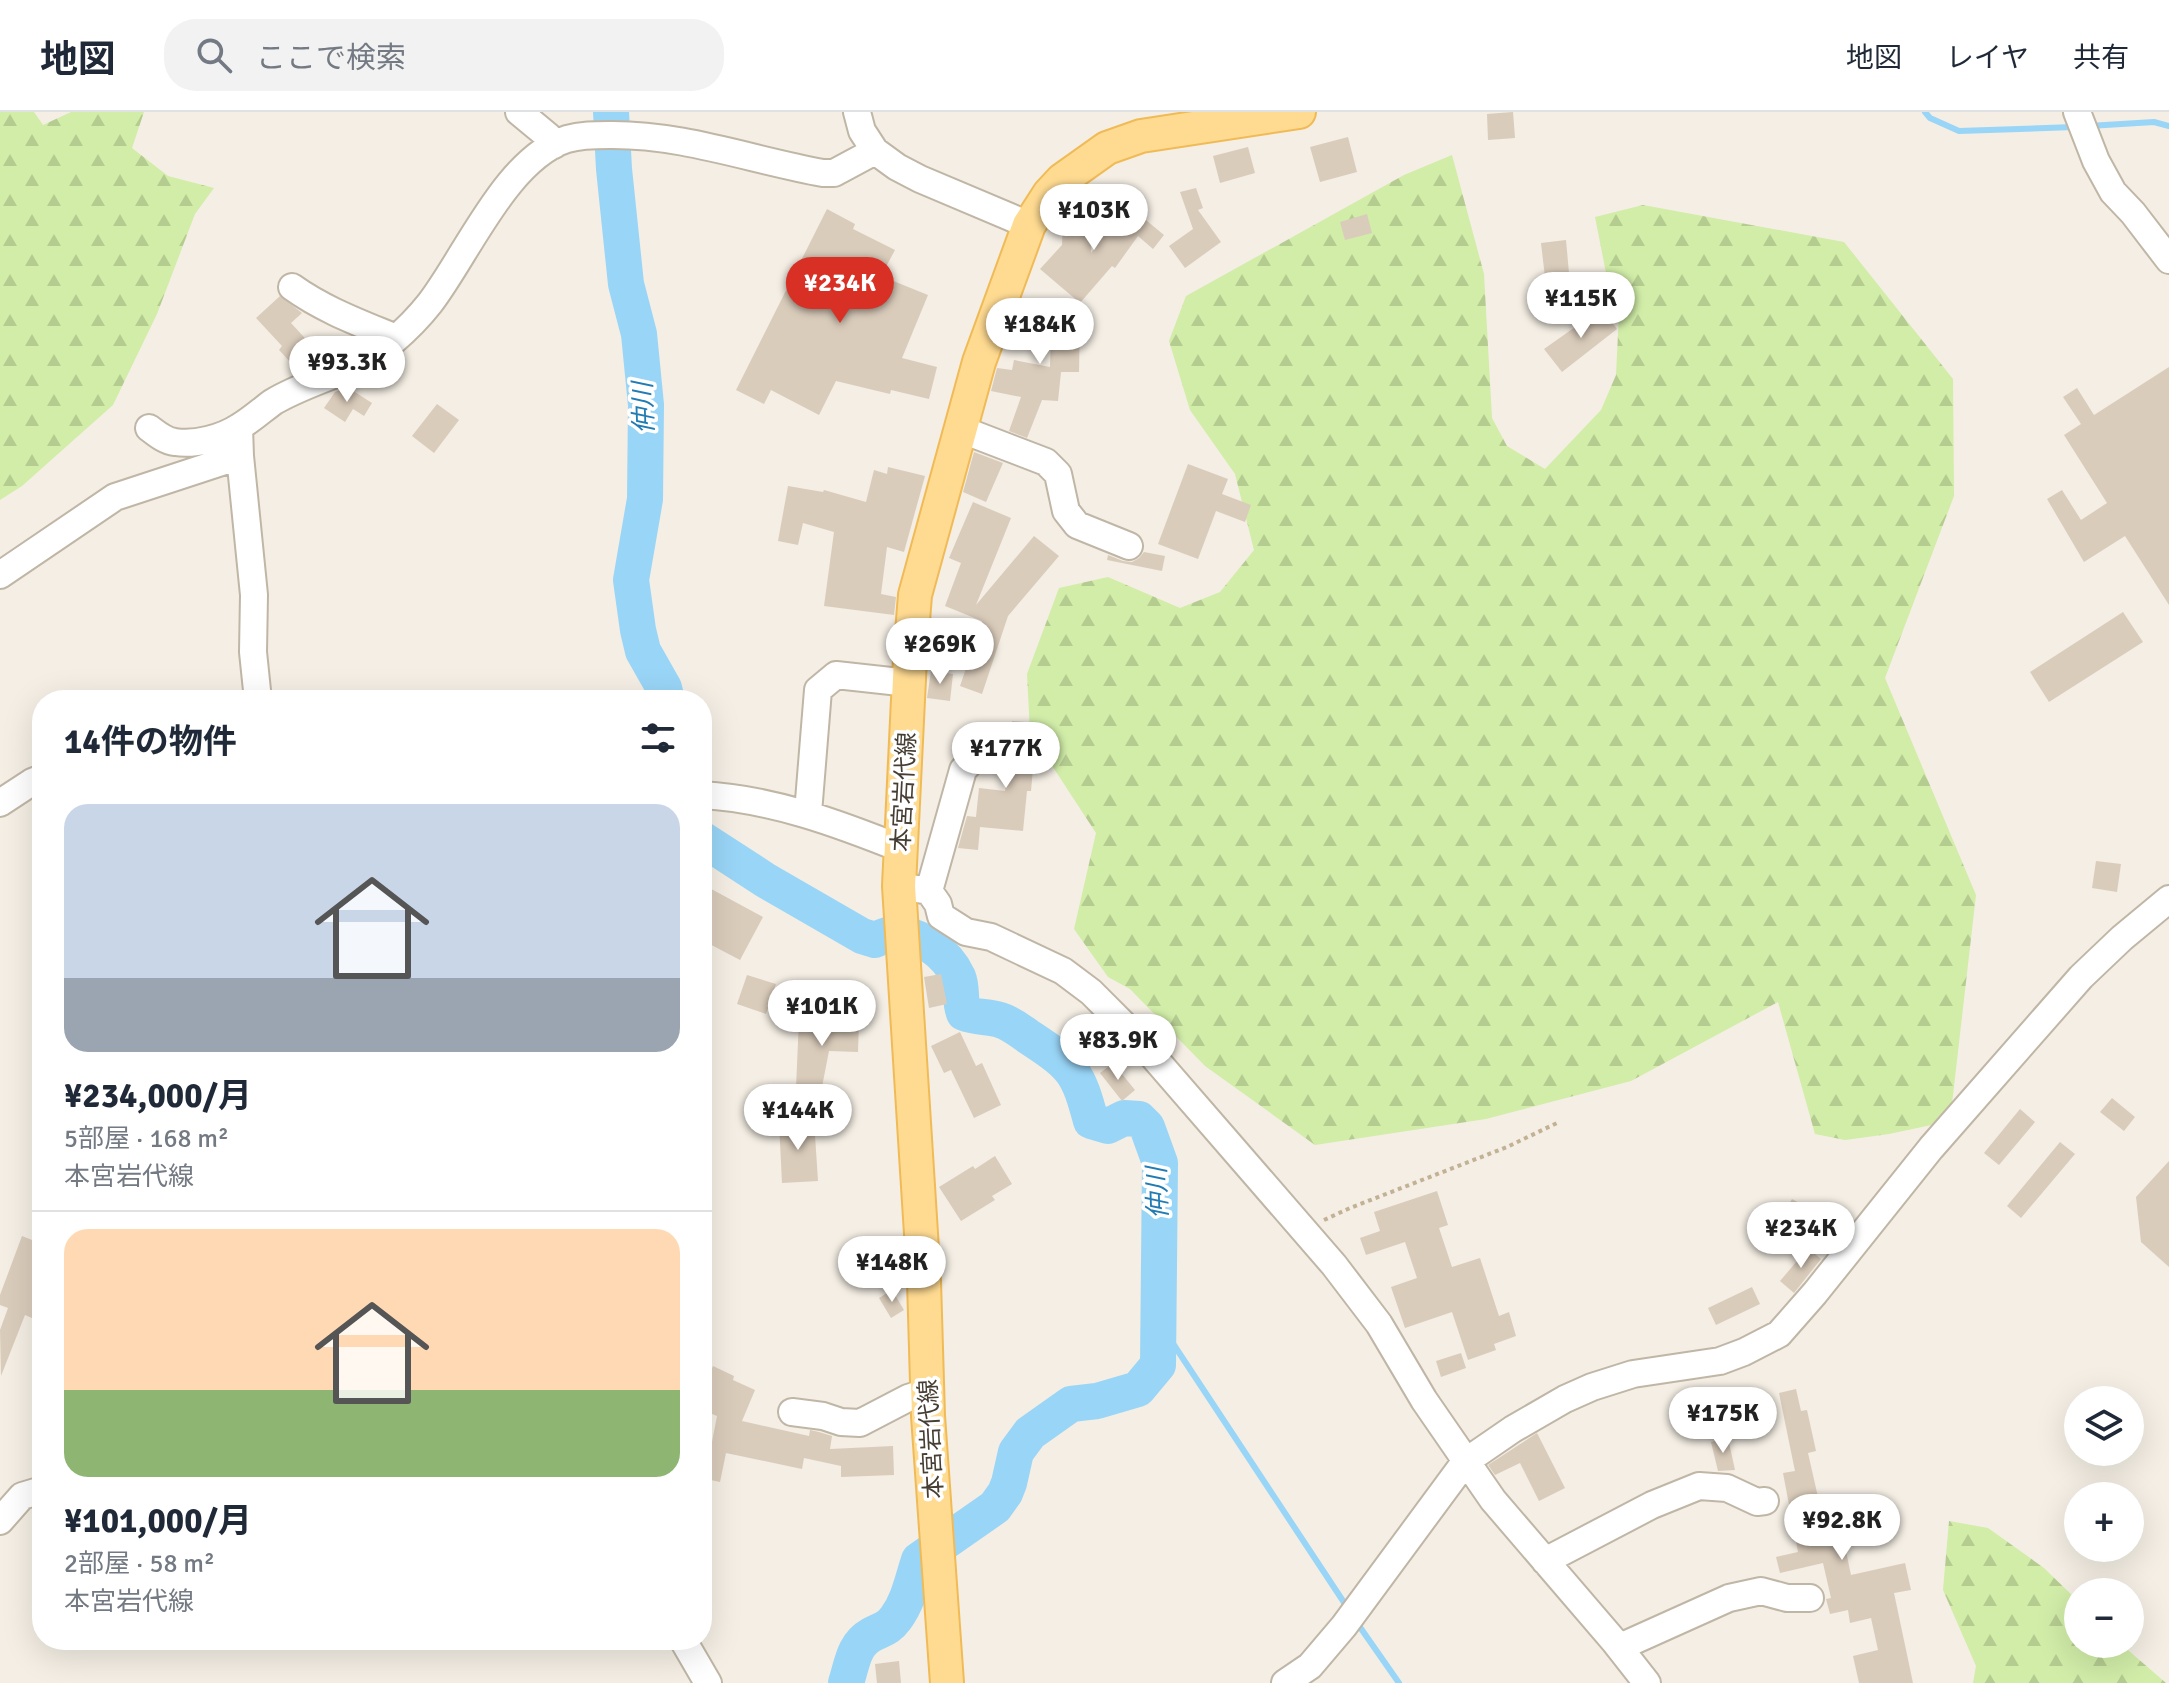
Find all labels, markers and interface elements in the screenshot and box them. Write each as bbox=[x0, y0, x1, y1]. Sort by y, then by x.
search box bbox=[164, 19, 724, 91]
icon: search bbox=[192, 33, 236, 77]
text: 地図 bbox=[40, 36, 116, 83]
text: ここで検索 bbox=[256, 40, 406, 77]
text: 地図 bbox=[1846, 41, 1902, 75]
text: レイヤ bbox=[1946, 41, 2029, 75]
text: 共有 bbox=[2073, 41, 2129, 75]
pin: ¥103K bbox=[1038, 184, 1150, 252]
text: ¥103K bbox=[1058, 194, 1130, 226]
pin: ¥234K bbox=[784, 257, 896, 325]
text: ¥234K bbox=[804, 267, 876, 299]
pin: ¥115K bbox=[1525, 272, 1637, 340]
text: ¥115K bbox=[1545, 282, 1617, 314]
pin: ¥184K bbox=[984, 298, 1096, 366]
text: ¥184K bbox=[1004, 308, 1076, 340]
pin: ¥93.3K bbox=[282, 336, 412, 404]
text: ¥93.3K bbox=[307, 346, 387, 378]
water label: 仲川 bbox=[627, 378, 661, 435]
pin: ¥269K bbox=[884, 618, 996, 686]
text: ¥269K bbox=[904, 628, 976, 660]
icon: filters bbox=[636, 716, 680, 760]
text: 14件の物件 bbox=[64, 721, 237, 763]
pin: ¥177K bbox=[950, 722, 1062, 790]
street label: 本宮岩代線 bbox=[886, 731, 922, 853]
text: ¥177K bbox=[970, 732, 1042, 764]
icon: home bbox=[300, 856, 444, 1000]
pin: ¥101K bbox=[766, 980, 878, 1048]
text: ¥101K bbox=[786, 990, 858, 1022]
pin: ¥83.9K bbox=[1053, 1014, 1183, 1082]
text: ¥83.9K bbox=[1078, 1024, 1158, 1056]
text: ¥234,000/月 bbox=[64, 1075, 252, 1117]
pin: ¥144K bbox=[742, 1084, 854, 1152]
text: ¥144K bbox=[762, 1094, 834, 1126]
text: 5部屋 · 168 m² bbox=[64, 1123, 229, 1155]
text: 本宮岩代線 bbox=[64, 1161, 194, 1193]
water label: 仲川 bbox=[1141, 1163, 1175, 1220]
pin: ¥234K bbox=[1745, 1202, 1857, 1270]
text: ¥234K bbox=[1765, 1212, 1837, 1244]
pin: ¥148K bbox=[836, 1236, 948, 1304]
text: ¥148K bbox=[856, 1246, 928, 1278]
icon: home bbox=[300, 1281, 444, 1425]
street label: 本宮岩代線 bbox=[913, 1378, 949, 1500]
map controls bbox=[2064, 1386, 2144, 1658]
button: layers bbox=[2064, 1386, 2144, 1466]
pin: ¥175K bbox=[1667, 1387, 1779, 1455]
text: ¥175K bbox=[1687, 1397, 1759, 1429]
button: + bbox=[2064, 1482, 2144, 1562]
pin: ¥92.8K bbox=[1777, 1494, 1907, 1562]
text: ¥101,000/月 bbox=[64, 1500, 252, 1542]
text: ¥92.8K bbox=[1802, 1504, 1882, 1536]
text: 2部屋 · 58 m² bbox=[64, 1548, 215, 1580]
button: − bbox=[2064, 1578, 2144, 1658]
text: 本宮岩代線 bbox=[64, 1586, 194, 1618]

